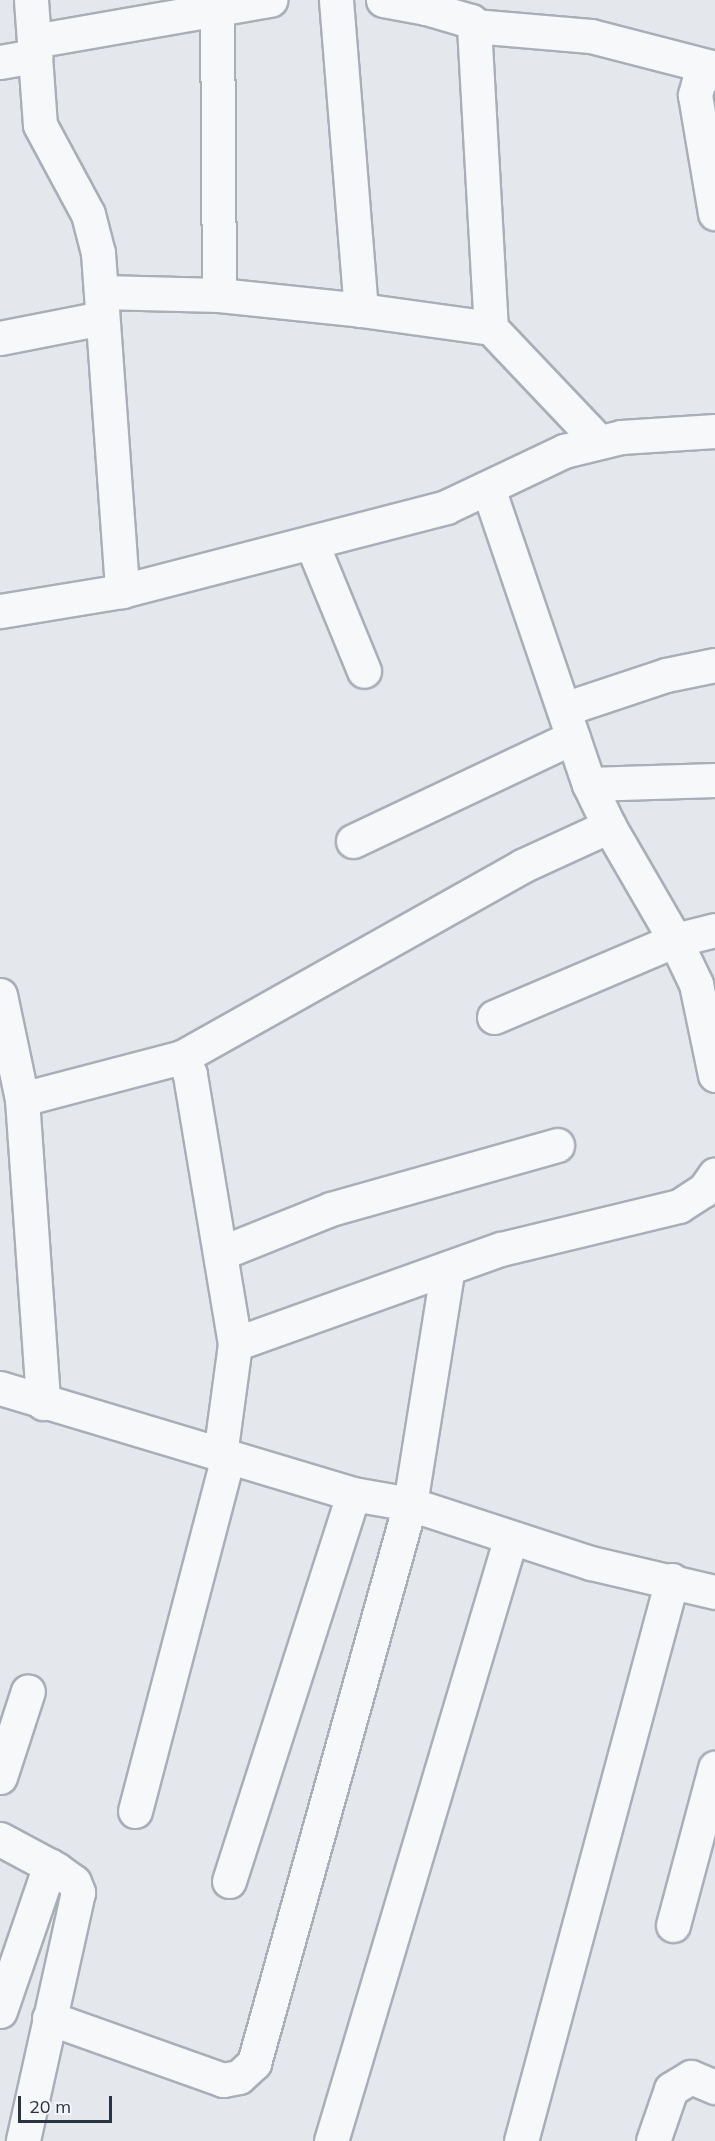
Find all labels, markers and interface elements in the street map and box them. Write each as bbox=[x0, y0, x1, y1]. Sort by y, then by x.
scale bar bbox=[21, 2084, 116, 2122]
text: 20 m bbox=[29, 2095, 71, 2118]

